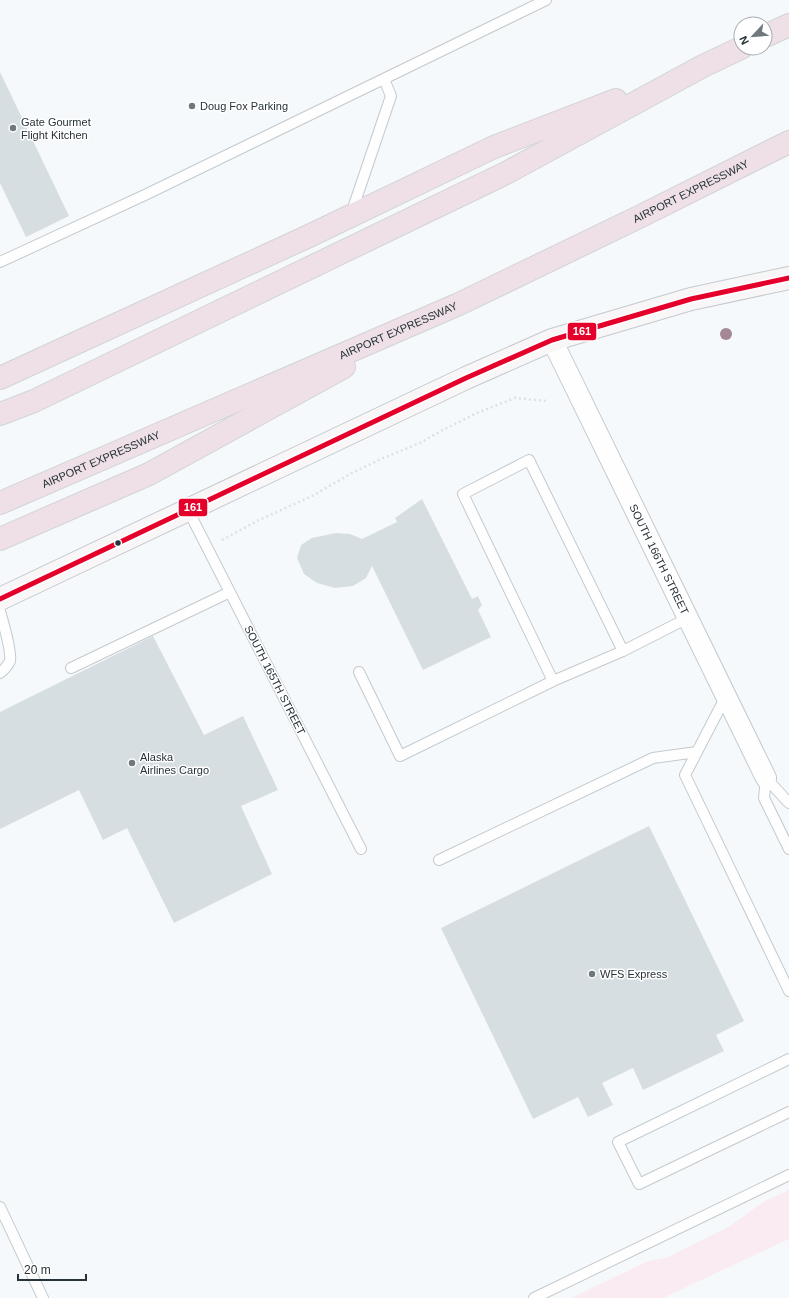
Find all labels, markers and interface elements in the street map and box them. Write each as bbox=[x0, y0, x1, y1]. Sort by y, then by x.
north arrow bbox=[733, 16, 773, 56]
text: N bbox=[737, 34, 751, 47]
place label: Doug Fox Parking bbox=[200, 100, 288, 112]
marker: Doug Fox Parking bbox=[187, 101, 197, 111]
place label: Gate Gourmet Flight Kitchen bbox=[21, 116, 91, 141]
marker: Gate Gourmet Flight Kitchen bbox=[8, 123, 18, 133]
street label: AIRPORT EXPRESSWAY bbox=[631, 157, 751, 225]
street label: AIRPORT EXPRESSWAY bbox=[337, 299, 460, 361]
line badge: 161 bbox=[567, 322, 597, 341]
text: 161 bbox=[573, 325, 591, 337]
street label: AIRPORT EXPRESSWAY bbox=[40, 428, 162, 490]
line badge: 161 bbox=[178, 498, 208, 517]
text: 161 bbox=[184, 501, 202, 513]
street label: SOUTH 166TH STREET bbox=[627, 502, 691, 617]
unlabelled marker bbox=[113, 538, 123, 548]
street label: SOUTH 165TH STREET bbox=[242, 623, 308, 737]
place label: Alaska Airlines Cargo bbox=[140, 751, 209, 776]
marker: Alaska Airlines Cargo bbox=[127, 758, 137, 768]
place label: WFS Express bbox=[600, 968, 668, 980]
marker: WFS Express bbox=[587, 969, 597, 979]
scale bar bbox=[18, 1256, 86, 1282]
text: 20 m bbox=[24, 1263, 51, 1277]

